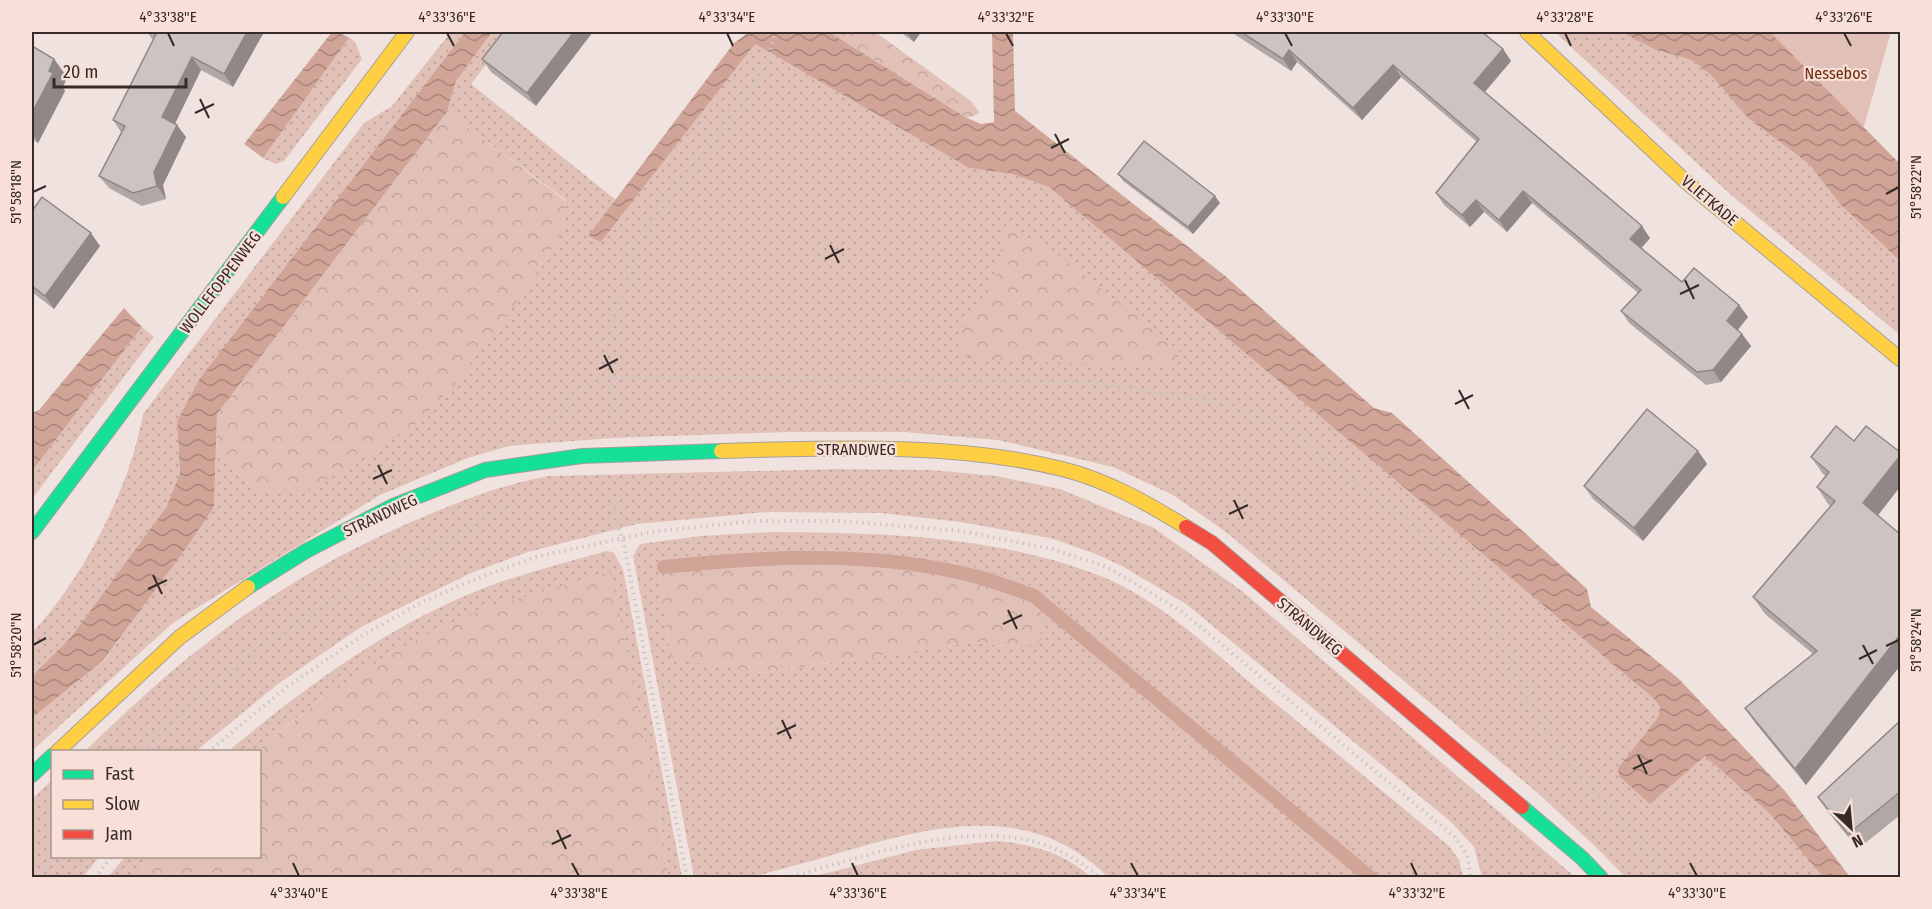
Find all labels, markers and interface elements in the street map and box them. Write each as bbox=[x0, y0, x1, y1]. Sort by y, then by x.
text: 4°33'38"E bbox=[139, 8, 197, 26]
text: 4°33'36"E bbox=[418, 8, 476, 26]
text: 4°33'34"E bbox=[699, 8, 755, 26]
text: 4°33'32"E bbox=[978, 8, 1034, 26]
text: 4°33'30"E bbox=[1256, 8, 1314, 26]
text: 4°33'28"E bbox=[1536, 8, 1594, 26]
text: 4°33'26"E bbox=[1815, 8, 1873, 26]
scale bar bbox=[54, 51, 186, 89]
text: 20 m bbox=[63, 61, 98, 83]
park label: Nessebos bbox=[1805, 64, 1868, 83]
text: 51°58'22"N bbox=[1907, 155, 1925, 219]
text: 51°58'18"N bbox=[7, 160, 25, 224]
street label: VLIETKADE bbox=[1678, 171, 1742, 230]
street label: WOLLEFOPPENWEG bbox=[176, 227, 265, 337]
street label: STRANDWEG bbox=[816, 440, 896, 459]
street label: STRANDWEG bbox=[340, 490, 420, 541]
street label: STRANDWEG bbox=[1273, 594, 1346, 659]
text: 51°58'24"N bbox=[1907, 608, 1925, 672]
text: 51°58'20"N bbox=[7, 612, 25, 678]
legend bbox=[51, 750, 261, 858]
text: Fast bbox=[105, 763, 134, 785]
text: Slow bbox=[105, 793, 140, 815]
north arrow bbox=[1821, 798, 1881, 858]
text: Jam bbox=[105, 823, 133, 845]
text: N bbox=[1849, 830, 1866, 852]
text: 4°33'40"E bbox=[270, 884, 328, 902]
text: 4°33'38"E bbox=[550, 884, 608, 902]
text: 4°33'36"E bbox=[829, 884, 887, 902]
text: 4°33'34"E bbox=[1110, 884, 1166, 902]
text: 4°33'32"E bbox=[1389, 884, 1445, 902]
text: 4°33'30"E bbox=[1668, 884, 1726, 902]

